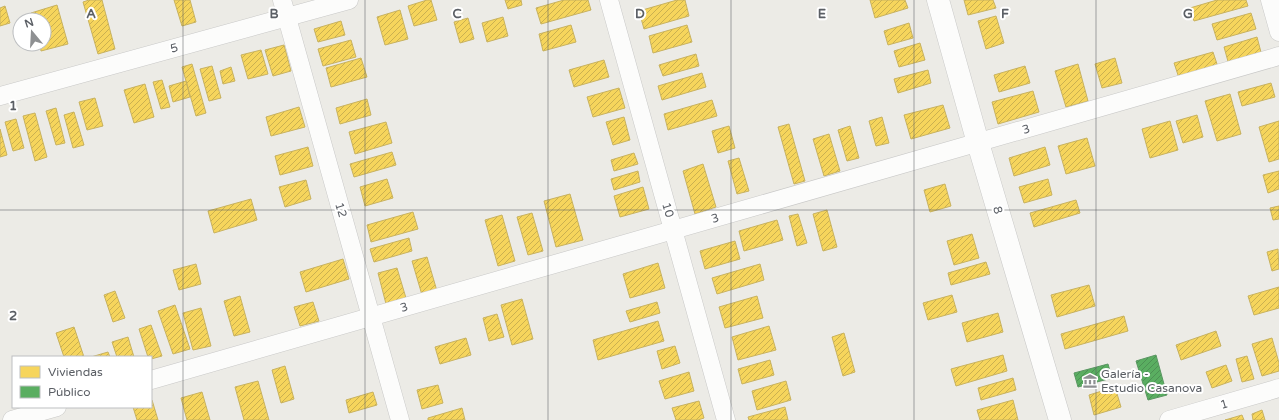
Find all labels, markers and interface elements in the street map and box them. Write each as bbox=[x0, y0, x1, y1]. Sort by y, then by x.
text: A bbox=[86, 6, 96, 22]
text: B bbox=[269, 6, 279, 22]
text: C bbox=[452, 6, 462, 22]
text: D bbox=[635, 6, 645, 22]
text: E bbox=[818, 6, 826, 22]
text: F bbox=[1001, 6, 1009, 22]
text: G bbox=[1183, 6, 1193, 22]
north arrow bbox=[12, 12, 52, 52]
text: N bbox=[23, 15, 35, 31]
street label: 5 bbox=[169, 40, 179, 56]
text: 1 bbox=[9, 98, 17, 114]
street label: 3 bbox=[1020, 121, 1032, 137]
street label: 12 bbox=[332, 201, 350, 219]
street label: 10 bbox=[659, 201, 677, 220]
street label: 8 bbox=[990, 204, 1006, 216]
street label: 3 bbox=[709, 210, 721, 226]
street label: 3 bbox=[398, 299, 410, 315]
text: 2 bbox=[9, 308, 17, 324]
legend bbox=[12, 356, 152, 408]
text: Viviendas bbox=[48, 365, 103, 379]
place label: Galería - Estudio Casanova bbox=[1101, 367, 1202, 395]
museum icon: Galería - Estudio Casanova bbox=[1082, 373, 1098, 389]
text: Público bbox=[48, 385, 90, 399]
street label: 1 bbox=[1218, 396, 1230, 412]

